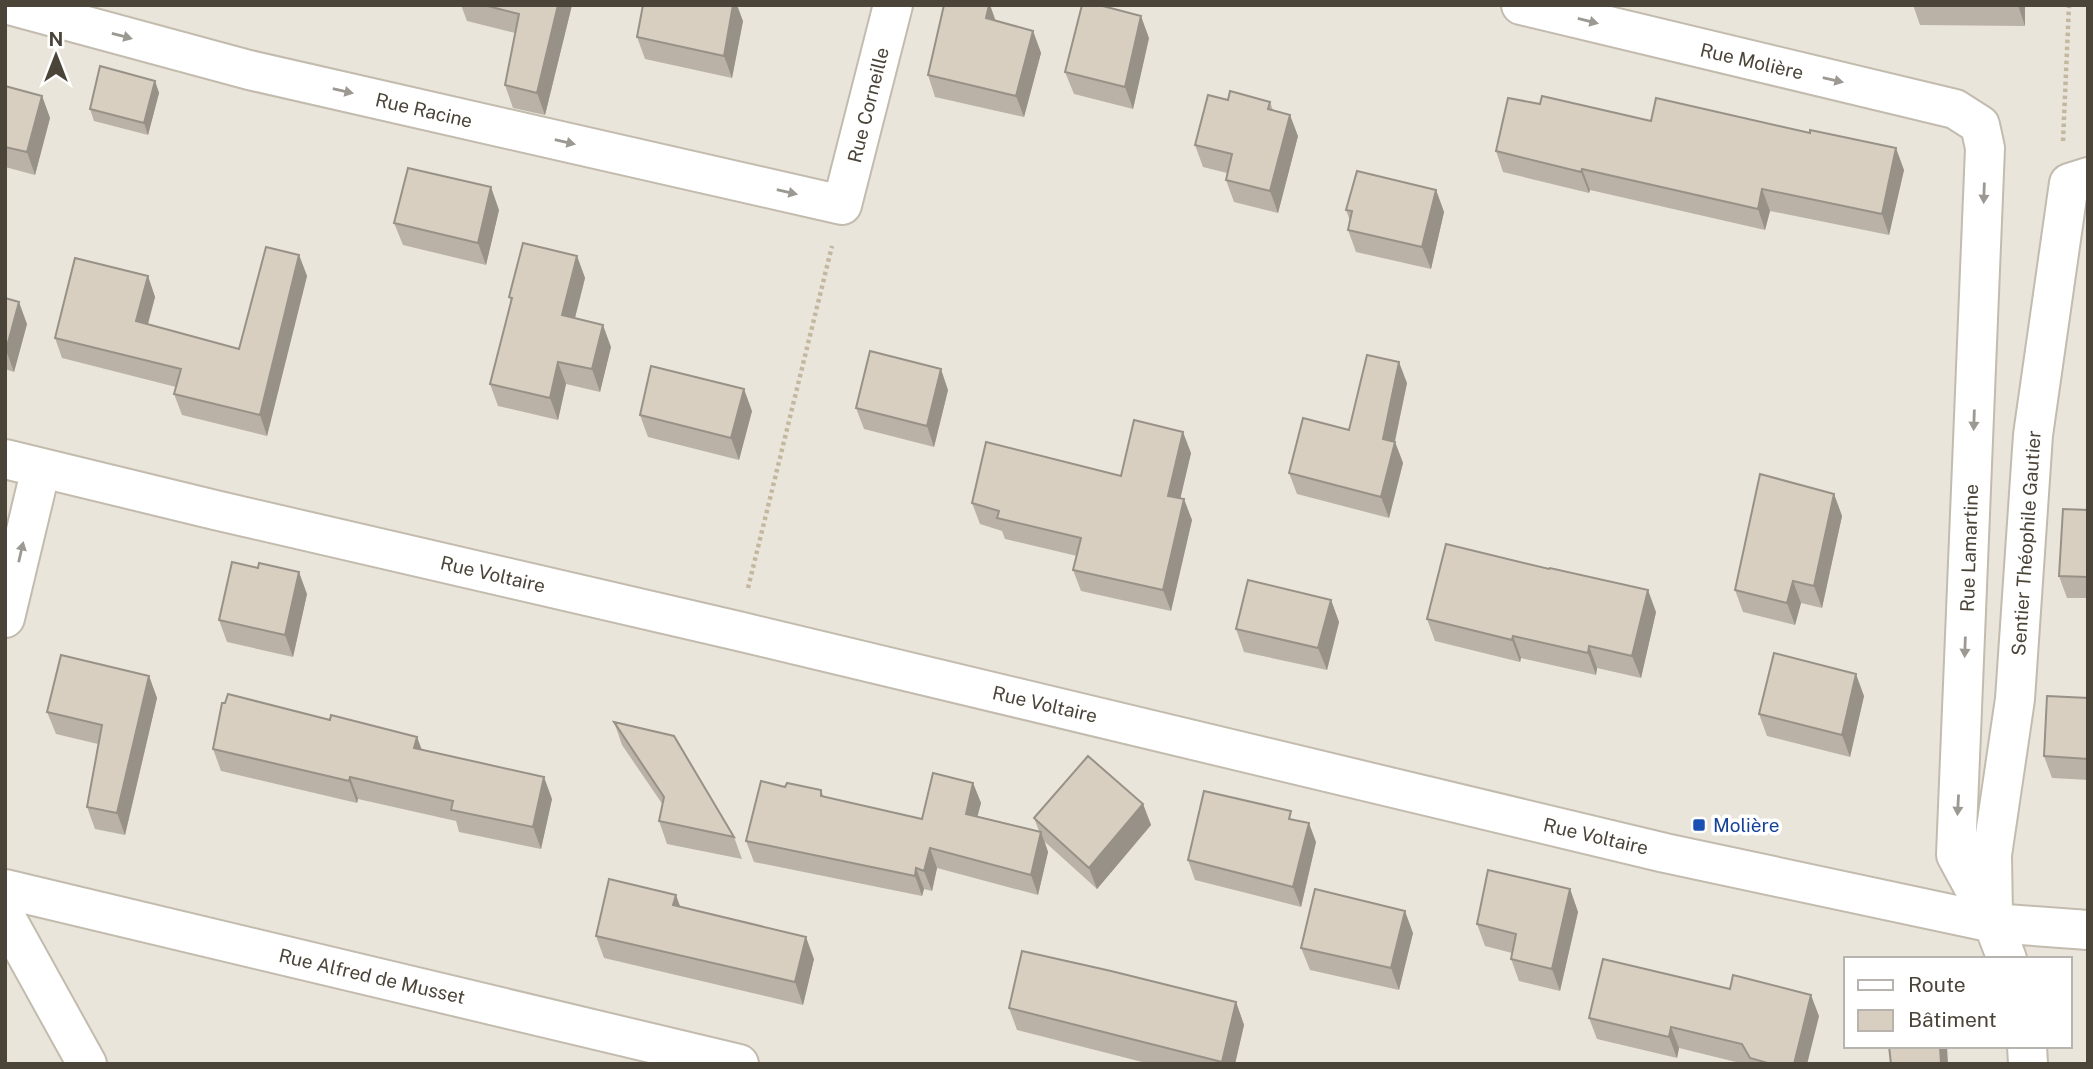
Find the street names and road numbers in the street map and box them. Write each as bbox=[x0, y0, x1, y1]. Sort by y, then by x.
street label: Rue Molière bbox=[1698, 38, 1806, 84]
street label: Rue Corneille bbox=[843, 45, 893, 165]
street label: Rue Racine bbox=[373, 88, 475, 132]
street label: Sentier Théophile Gautier bbox=[2007, 429, 2045, 657]
street label: Rue Lamartine bbox=[1956, 484, 1982, 612]
street label: Rue Voltaire bbox=[438, 551, 548, 597]
street label: Rue Voltaire bbox=[990, 681, 1100, 727]
street label: Rue Voltaire bbox=[1541, 813, 1651, 859]
street label: Rue Alfred de Musset bbox=[277, 944, 467, 1008]

